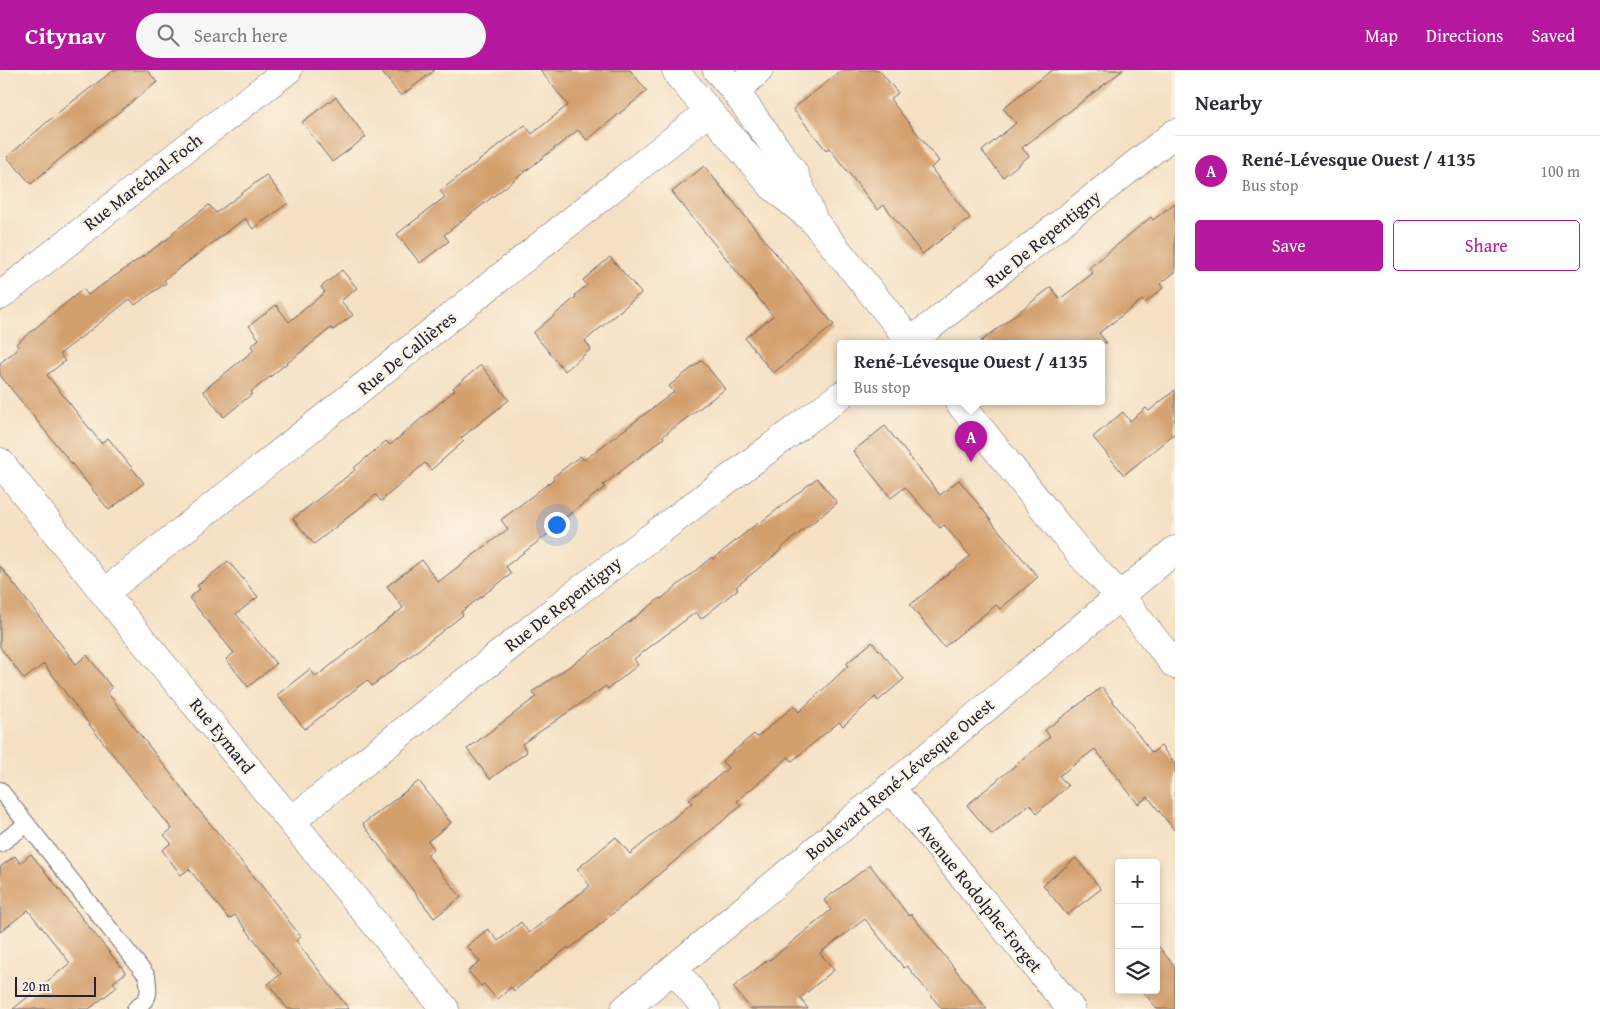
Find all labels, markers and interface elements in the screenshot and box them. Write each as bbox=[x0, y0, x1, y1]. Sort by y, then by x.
search box bbox=[136, 13, 486, 58]
text: Citynav bbox=[25, 18, 106, 53]
icon: search bbox=[154, 21, 182, 49]
text: Search here bbox=[194, 21, 288, 49]
text: Map bbox=[1365, 22, 1398, 49]
text: Directions bbox=[1426, 22, 1503, 49]
text: Saved bbox=[1531, 22, 1575, 49]
text: Nearby bbox=[1195, 87, 1262, 118]
street label: Rue Maréchal-Foch bbox=[78, 127, 208, 237]
text: René-Lévesque Ouest / 4135 bbox=[1242, 145, 1476, 173]
text: A bbox=[1206, 159, 1216, 183]
text: 100 m bbox=[1540, 159, 1580, 183]
text: Bus stop bbox=[1242, 173, 1298, 197]
street label: Rue De Repentigny bbox=[979, 183, 1107, 294]
button: Save bbox=[1195, 220, 1383, 271]
button: Share bbox=[1393, 220, 1580, 271]
street label: Rue De Callières bbox=[351, 304, 462, 401]
popup bbox=[837, 340, 1105, 405]
text: René-Lévesque Ouest / 4135 bbox=[854, 347, 1088, 375]
text: Bus stop bbox=[854, 375, 910, 399]
pin: A bbox=[955, 421, 987, 462]
your location bbox=[544, 512, 570, 538]
street label: Rue De Repentigny bbox=[498, 549, 627, 658]
street label: Boulevard René-Lévesque Ouest bbox=[799, 691, 1001, 866]
street label: Rue Eymard bbox=[183, 692, 262, 780]
street label: Avenue Rodolphe-Forget bbox=[912, 817, 1050, 979]
map controls bbox=[1115, 859, 1160, 994]
button: + bbox=[1115, 859, 1160, 904]
button: − bbox=[1115, 904, 1160, 949]
button: layers bbox=[1115, 949, 1160, 994]
scale bar bbox=[15, 974, 96, 997]
text: 20 m bbox=[22, 976, 50, 996]

